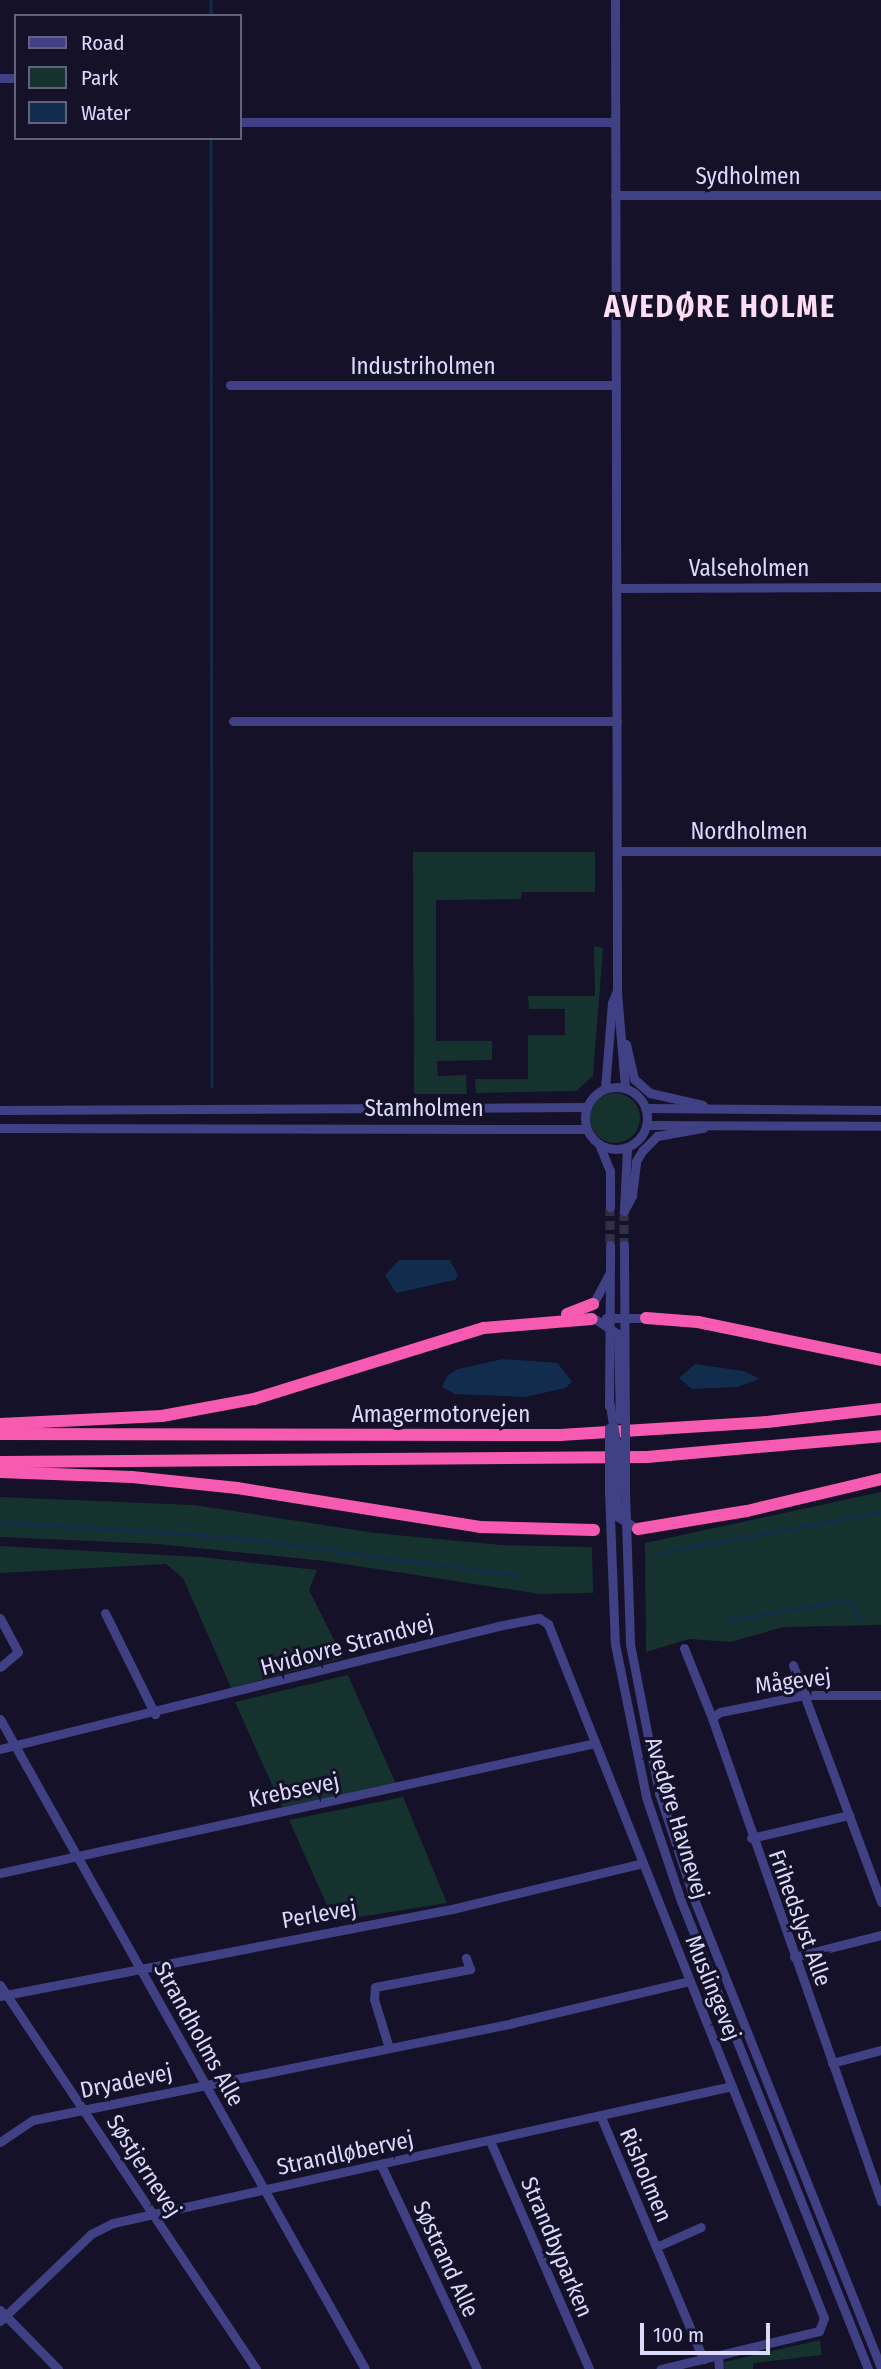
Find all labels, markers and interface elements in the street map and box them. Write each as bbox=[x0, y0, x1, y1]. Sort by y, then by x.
legend bbox=[14, 14, 242, 140]
text: Road bbox=[81, 30, 125, 56]
text: Park bbox=[81, 65, 118, 91]
text: Water bbox=[81, 100, 131, 126]
street label: Sydholmen bbox=[695, 162, 801, 190]
district label: AVEDØRE HOLME bbox=[606, 289, 834, 325]
street label: Industriholmen bbox=[350, 352, 496, 380]
street label: Valseholmen bbox=[689, 554, 809, 582]
street label: Nordholmen bbox=[690, 817, 808, 845]
street label: Stamholmen bbox=[364, 1094, 484, 1122]
street label: Amagermotorvejen bbox=[352, 1400, 530, 1428]
street label: Hvidovre Strandvej bbox=[257, 1609, 437, 1681]
street label: Mågevej bbox=[753, 1663, 833, 1699]
street label: Avedøre Havnevej bbox=[639, 1734, 715, 1902]
street label: Krebsevej bbox=[246, 1767, 342, 1813]
street label: Frihedslyst Alle bbox=[763, 1846, 837, 1990]
street label: Perlevej bbox=[280, 1894, 358, 1934]
street label: Muslingevej bbox=[679, 1931, 747, 2045]
street label: Strandholms Alle bbox=[148, 1957, 250, 2111]
street label: Dryadevej bbox=[77, 2058, 175, 2104]
street label: Søstjernevej bbox=[101, 2110, 187, 2222]
street label: Risholmen bbox=[614, 2124, 678, 2226]
street label: Strandløbervej bbox=[274, 2125, 416, 2181]
street label: Strandbyparken bbox=[515, 2173, 599, 2321]
street label: Søstrand Alle bbox=[407, 2197, 485, 2321]
scale bar bbox=[643, 2310, 772, 2354]
text: 100 m bbox=[653, 2322, 704, 2348]

